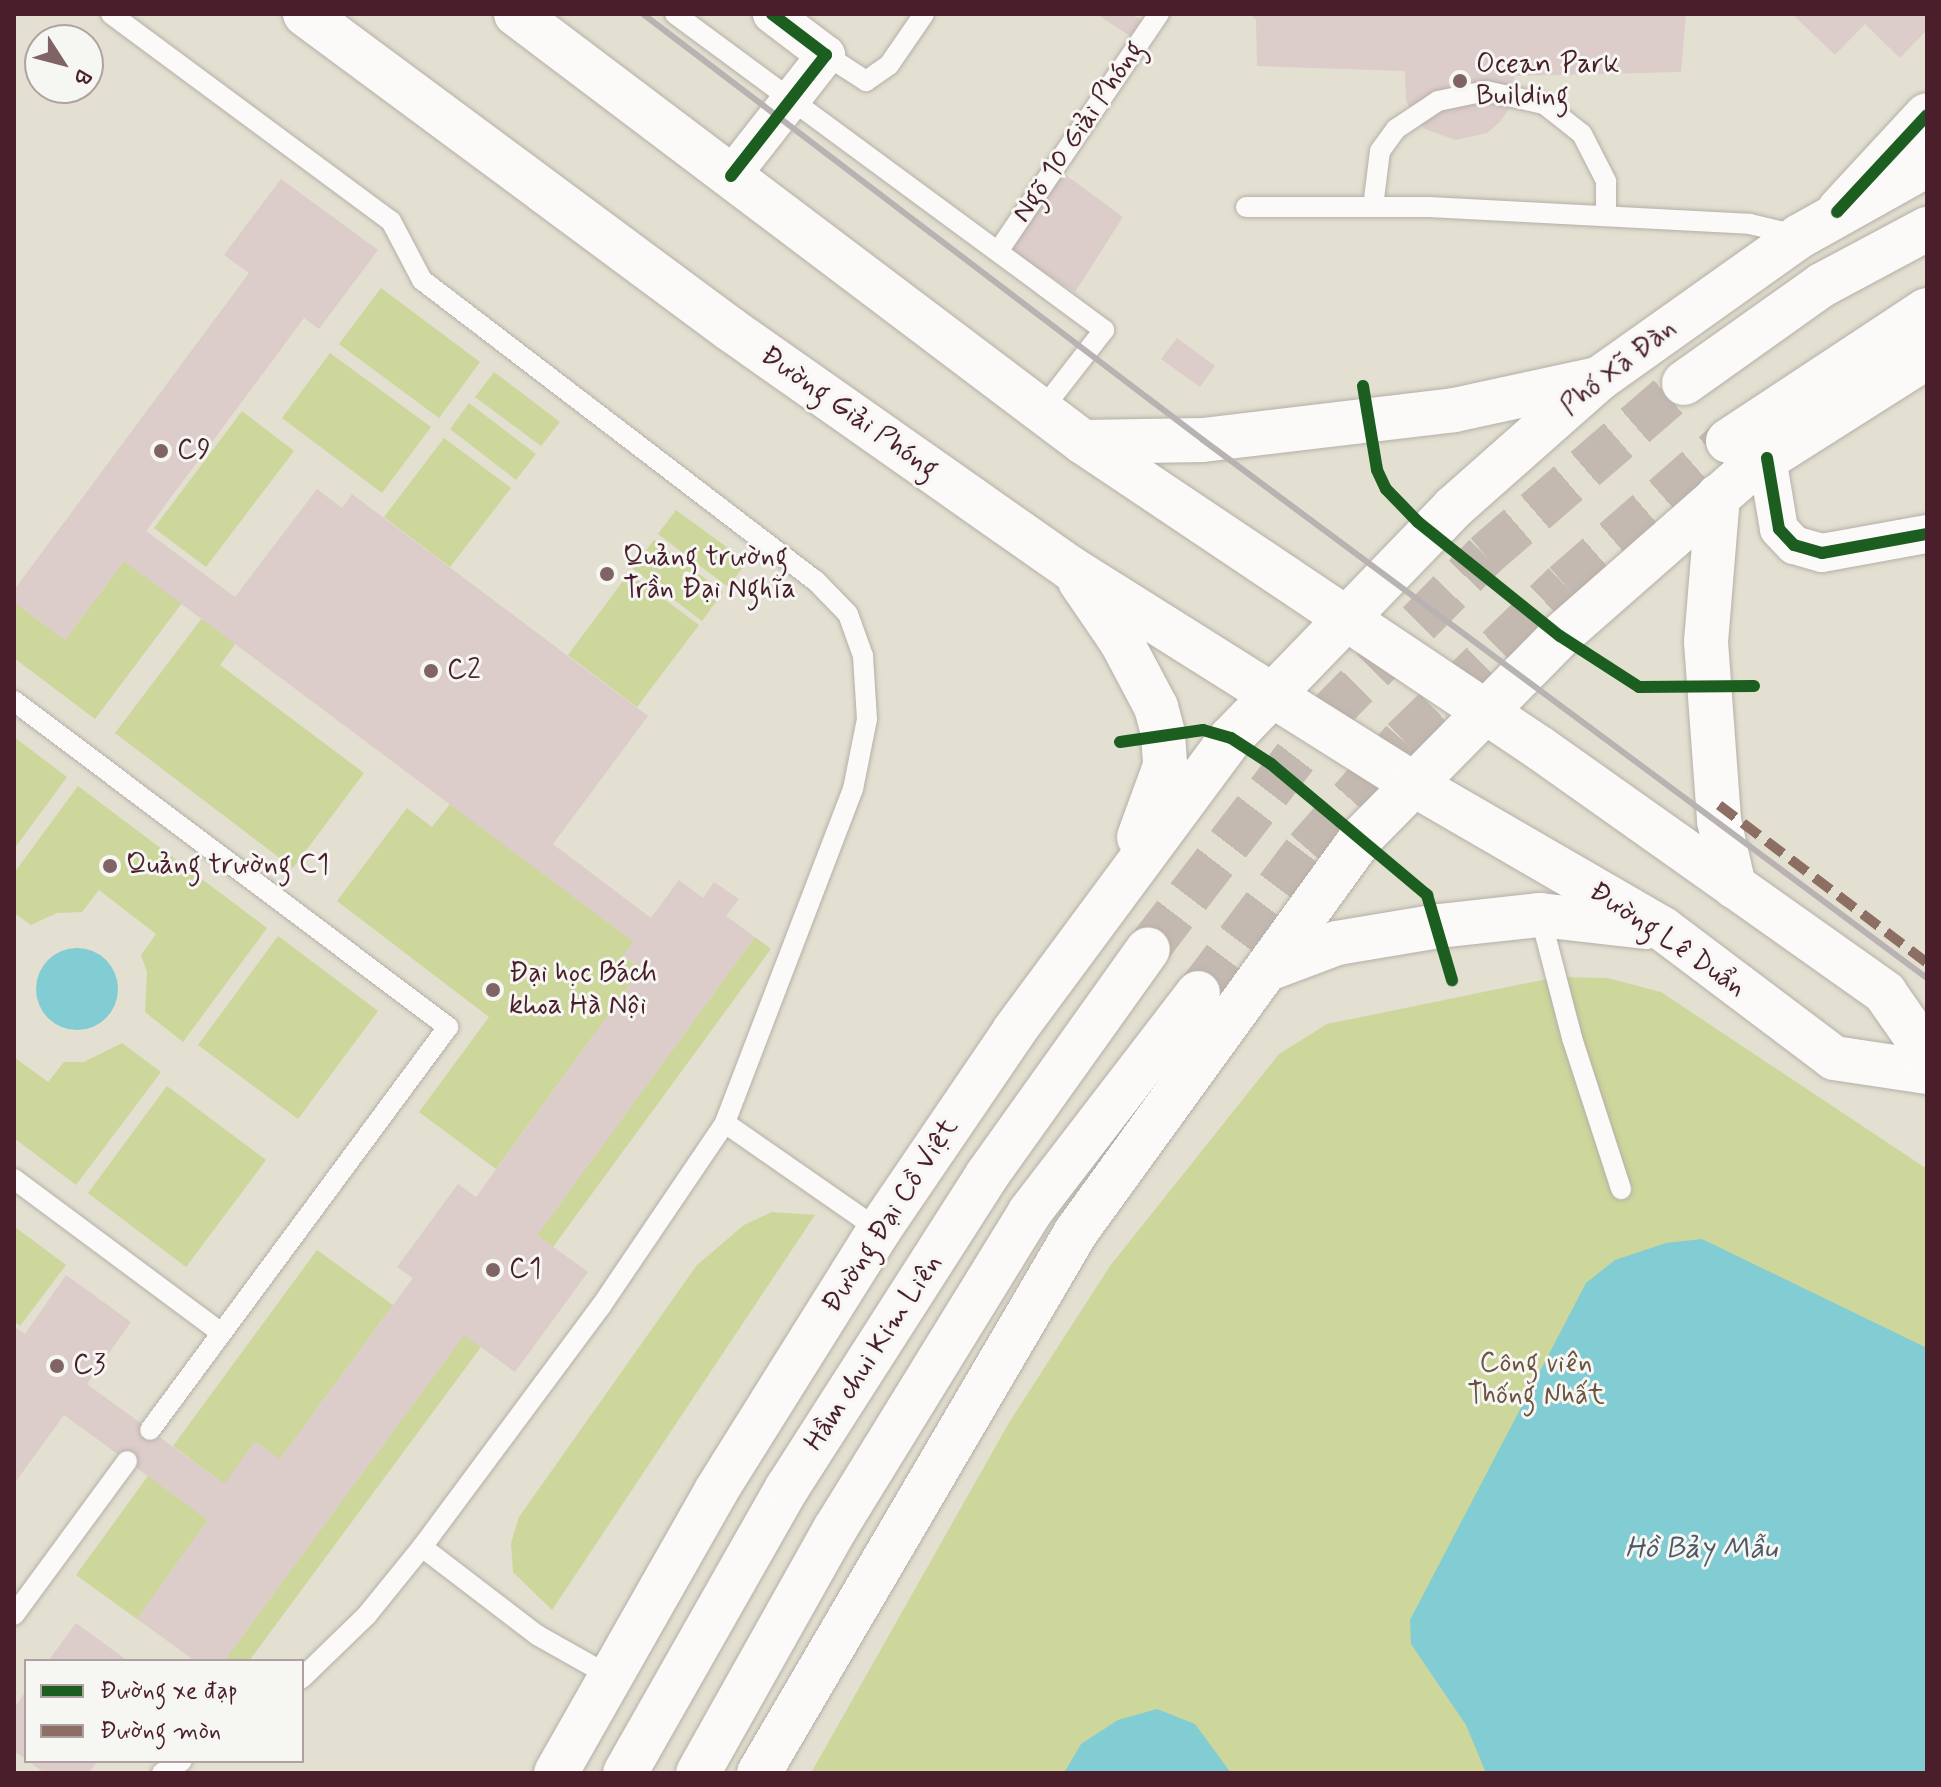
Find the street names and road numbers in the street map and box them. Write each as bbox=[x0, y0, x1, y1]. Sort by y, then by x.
street label: Ngõ 10 Giải Phóng bbox=[1006, 35, 1152, 229]
street label: Phố Xã Đàn bbox=[1554, 312, 1684, 424]
street label: Đường Giải Phóng bbox=[754, 339, 944, 487]
street label: Đường Lê Duẩn bbox=[1582, 875, 1752, 1005]
street label: Đường Đại Cồ Việt bbox=[816, 1113, 966, 1319]
street label: Hầm chui Kim Liên bbox=[798, 1248, 950, 1458]

